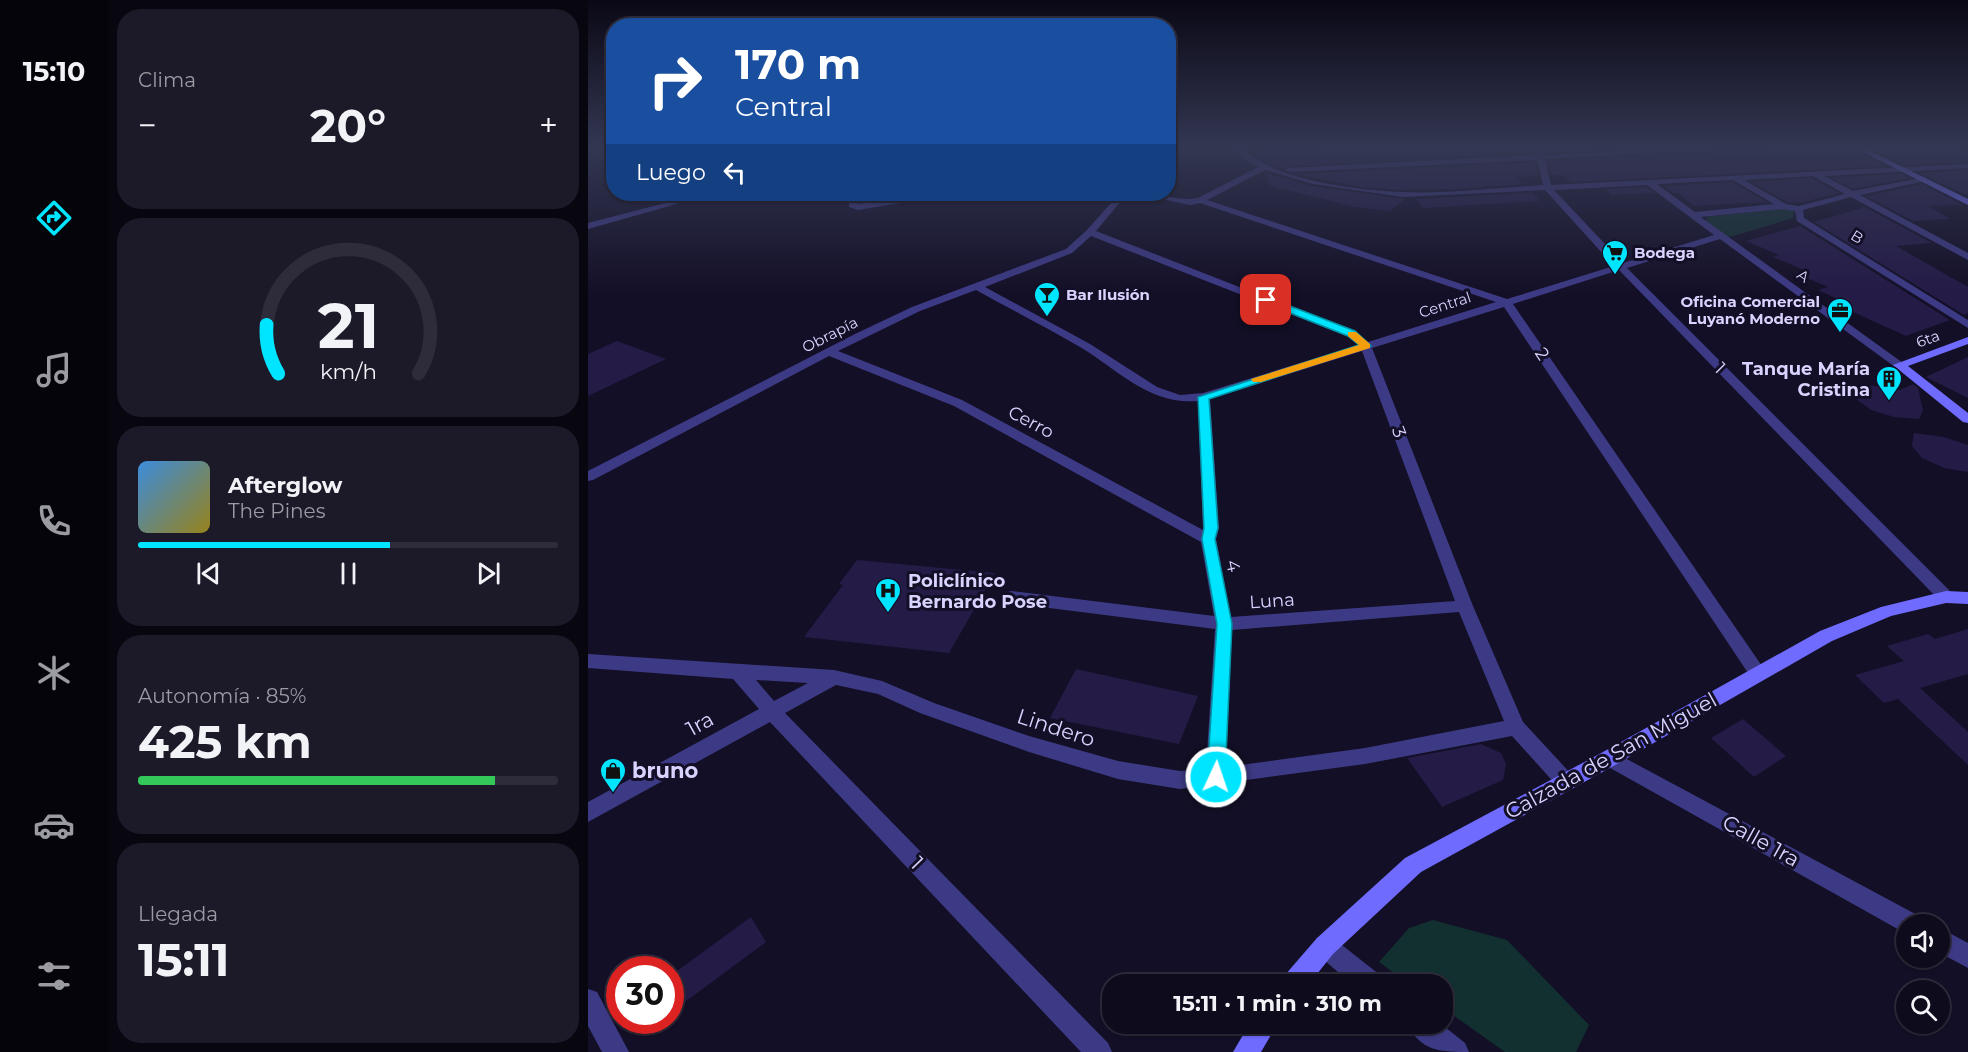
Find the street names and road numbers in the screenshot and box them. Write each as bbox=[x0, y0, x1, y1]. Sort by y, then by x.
street label: B bbox=[1847, 226, 1867, 248]
street label: A bbox=[1793, 265, 1813, 287]
street label: Central bbox=[1416, 287, 1473, 322]
street label: Obrapía bbox=[799, 312, 861, 357]
street label: 6ta bbox=[1913, 326, 1942, 352]
street label: 2 bbox=[1530, 344, 1554, 364]
street label: 1 bbox=[1710, 358, 1730, 378]
street label: Cerro bbox=[1004, 401, 1058, 443]
street label: 3 bbox=[1387, 423, 1411, 441]
street label: 4 bbox=[1221, 558, 1245, 574]
street label: Luna bbox=[1249, 588, 1295, 614]
street label: Calzada de San Miguel bbox=[1501, 687, 1721, 824]
street label: Lindero bbox=[1014, 703, 1098, 752]
street label: 1ra bbox=[682, 706, 718, 741]
street label: Calle 1ra bbox=[1718, 809, 1804, 872]
street label: 1 bbox=[906, 851, 929, 874]

